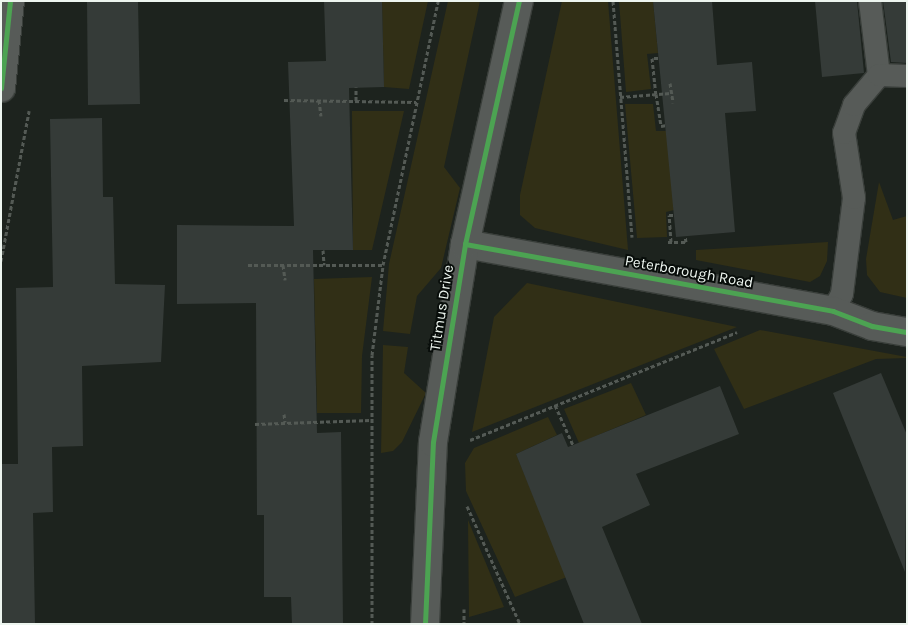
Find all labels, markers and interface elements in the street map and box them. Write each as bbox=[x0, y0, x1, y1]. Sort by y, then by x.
street label: Peterborough Road bbox=[623, 252, 755, 292]
street label: Titmus Drive bbox=[426, 264, 458, 352]

